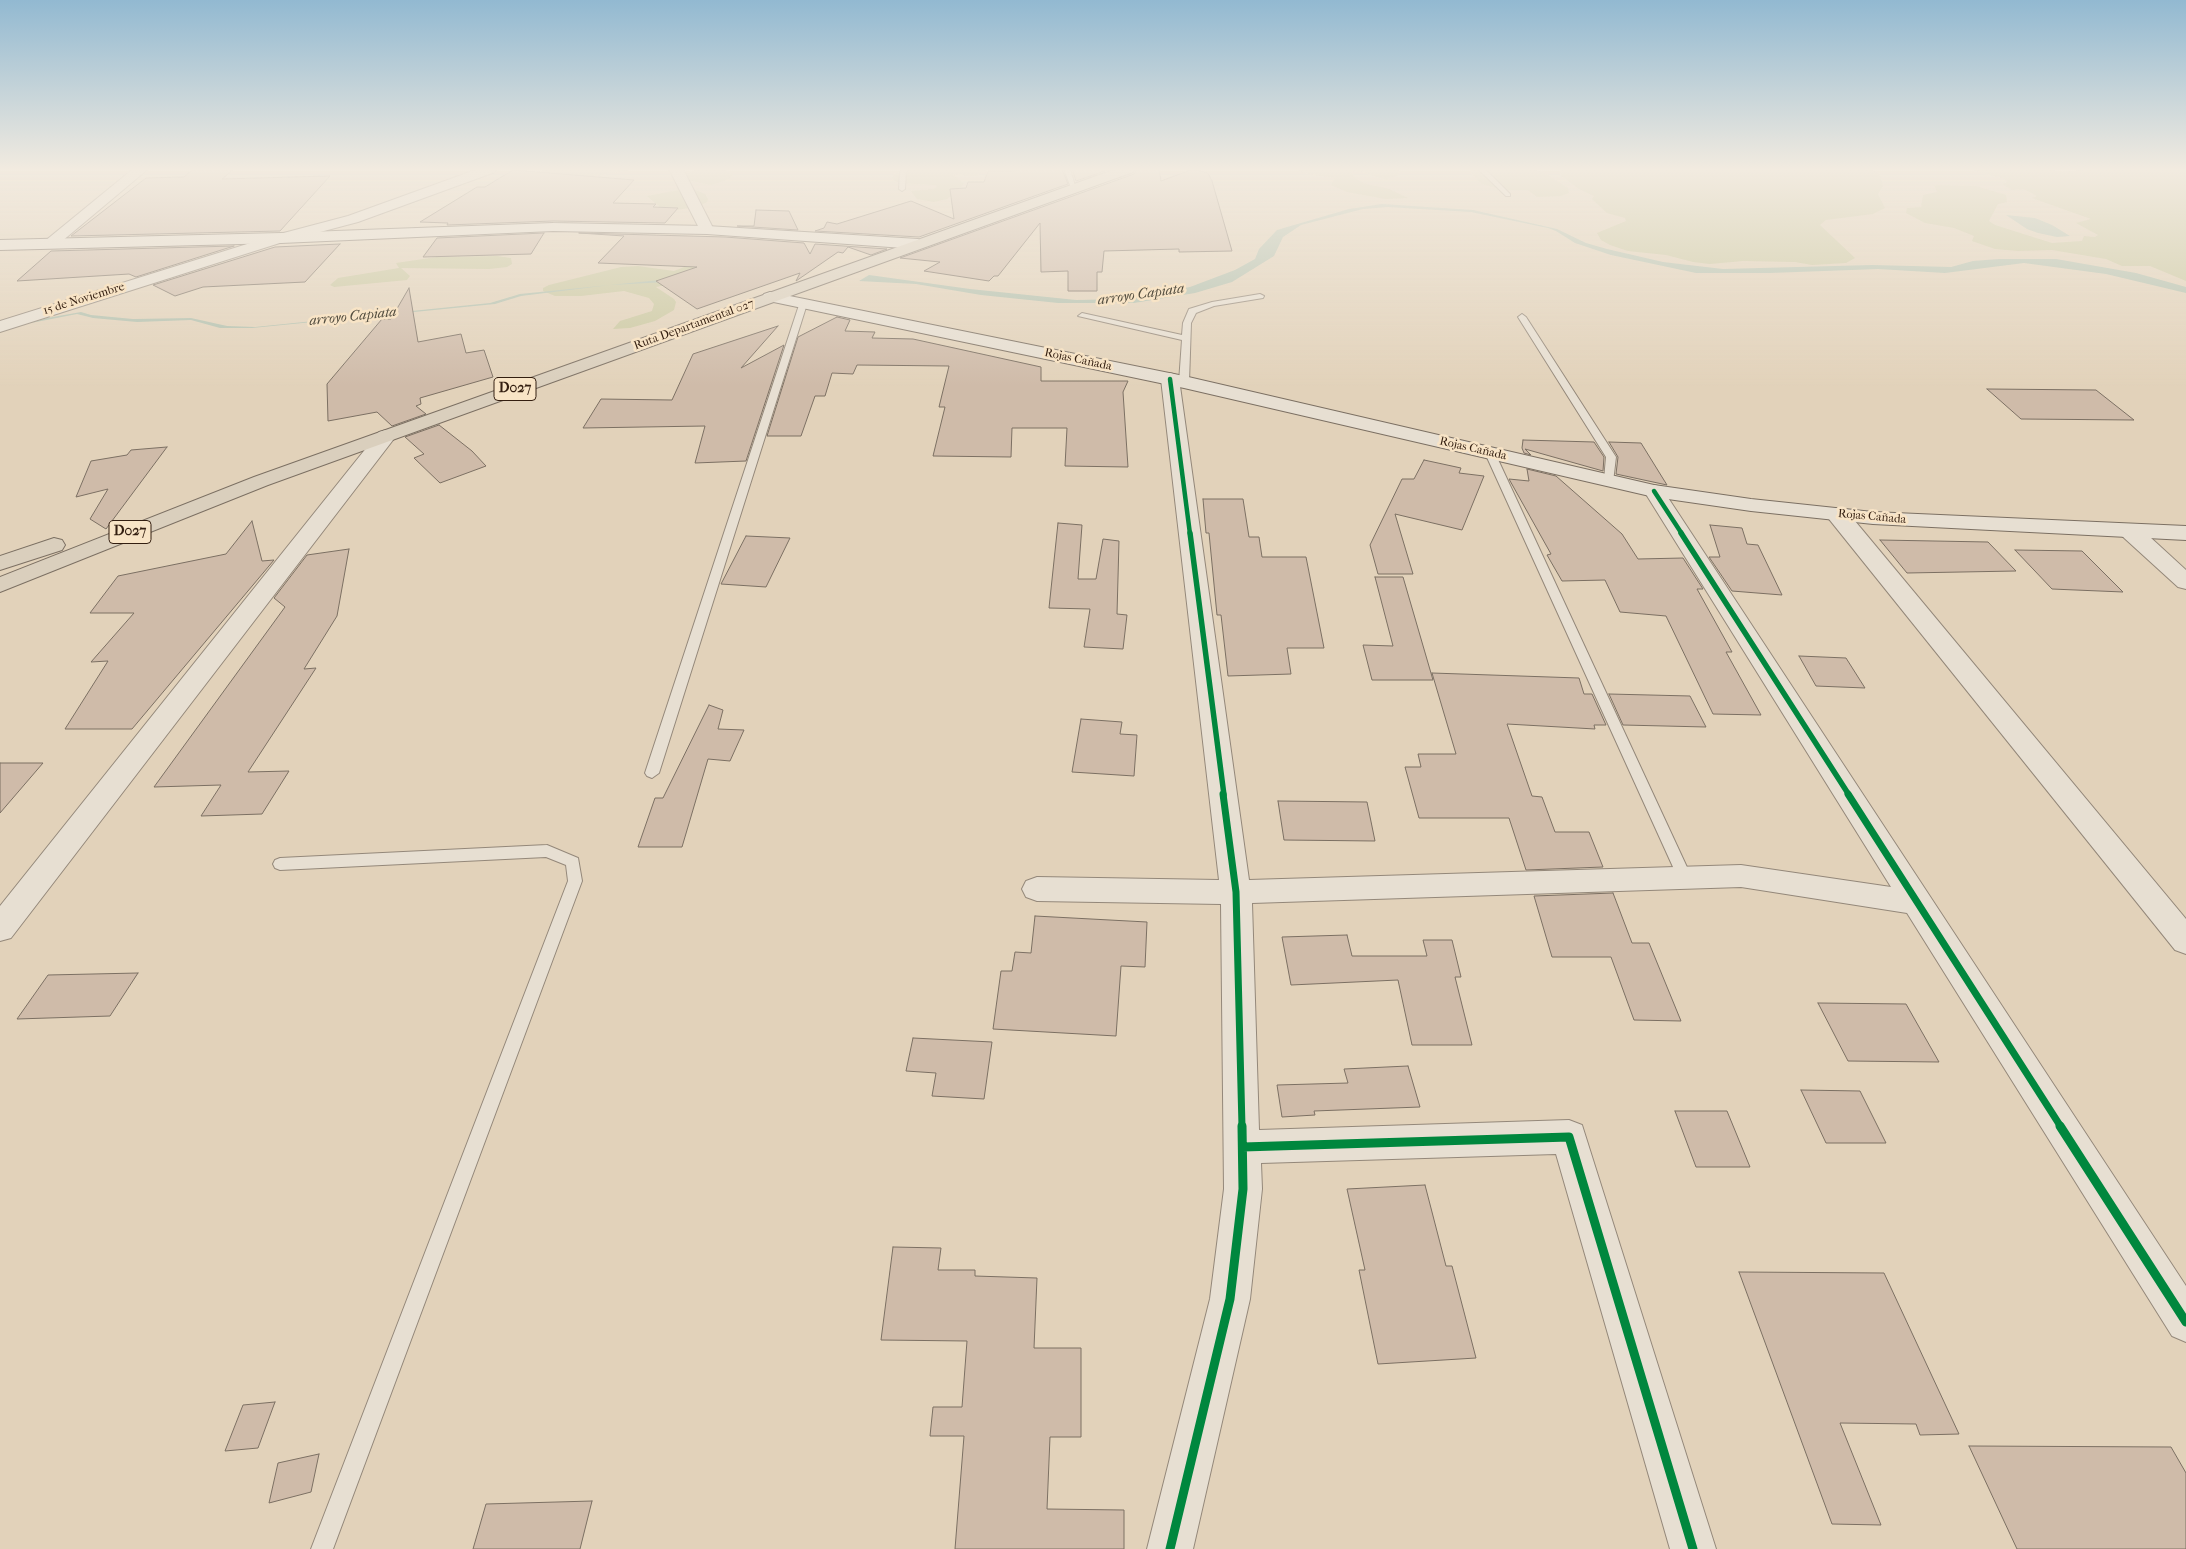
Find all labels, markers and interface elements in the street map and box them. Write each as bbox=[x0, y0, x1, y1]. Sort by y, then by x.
street label: 15 de Noviembre bbox=[42, 280, 126, 318]
water label: arroyo Capiata bbox=[1096, 281, 1186, 309]
street label: Ruta Departamental 027 bbox=[632, 297, 756, 353]
water label: arroyo Capiata bbox=[309, 304, 397, 330]
street label: Rojas Cañada bbox=[1043, 346, 1113, 374]
road number: D027 bbox=[494, 378, 536, 400]
street label: Rojas Cañada bbox=[1438, 434, 1508, 464]
street label: Rojas Cañada bbox=[1837, 507, 1907, 527]
road number: D027 bbox=[109, 520, 151, 544]

